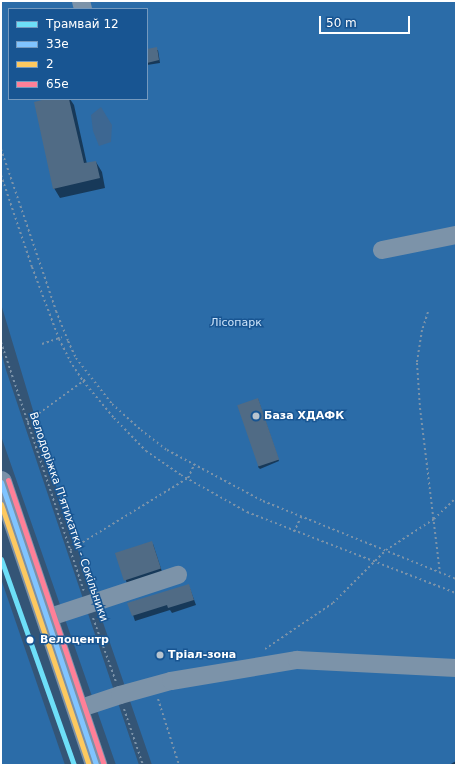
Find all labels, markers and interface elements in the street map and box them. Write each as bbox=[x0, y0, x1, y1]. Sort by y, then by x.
legend bbox=[8, 8, 148, 100]
scale bar bbox=[321, 8, 412, 34]
text: 50 m bbox=[326, 16, 357, 30]
text: Трамвай 12 bbox=[46, 17, 119, 31]
text: 33е bbox=[46, 37, 69, 51]
text: 2 bbox=[46, 57, 54, 71]
text: 65е bbox=[46, 77, 69, 91]
park label: Лісопарк bbox=[210, 316, 262, 330]
place label: База ХДАФК bbox=[264, 409, 344, 423]
street label: Велодоріжка П'ятихатки - Сокільники bbox=[26, 410, 110, 624]
marker: База ХДАФК bbox=[251, 411, 261, 421]
marker: Велоцентр bbox=[23, 633, 37, 647]
place label: Велоцентр bbox=[40, 633, 109, 647]
place label: Тріал-зона bbox=[168, 648, 236, 662]
marker: Тріал-зона bbox=[155, 650, 165, 660]

